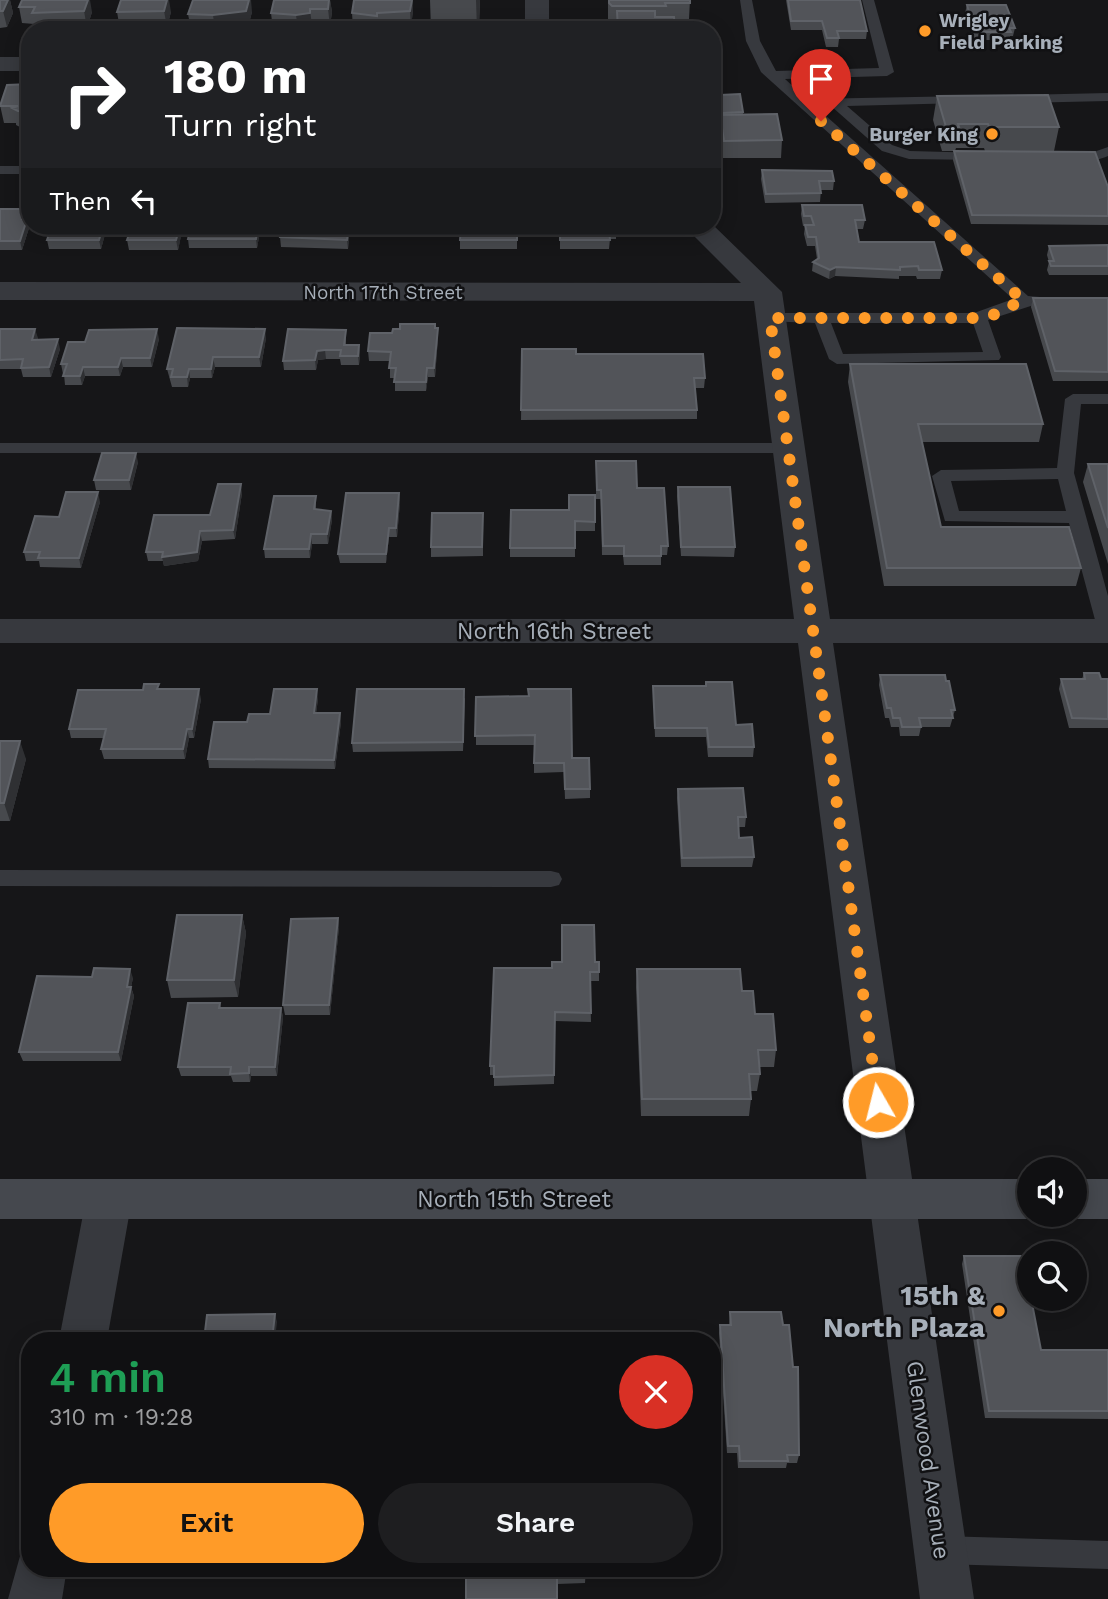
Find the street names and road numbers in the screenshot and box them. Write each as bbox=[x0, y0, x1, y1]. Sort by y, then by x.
street label: North 17th Street bbox=[303, 281, 463, 304]
street label: North 16th Street bbox=[457, 618, 652, 645]
street label: North 15th Street bbox=[417, 1186, 611, 1213]
street label: Glenwood Avenue bbox=[901, 1359, 955, 1561]

